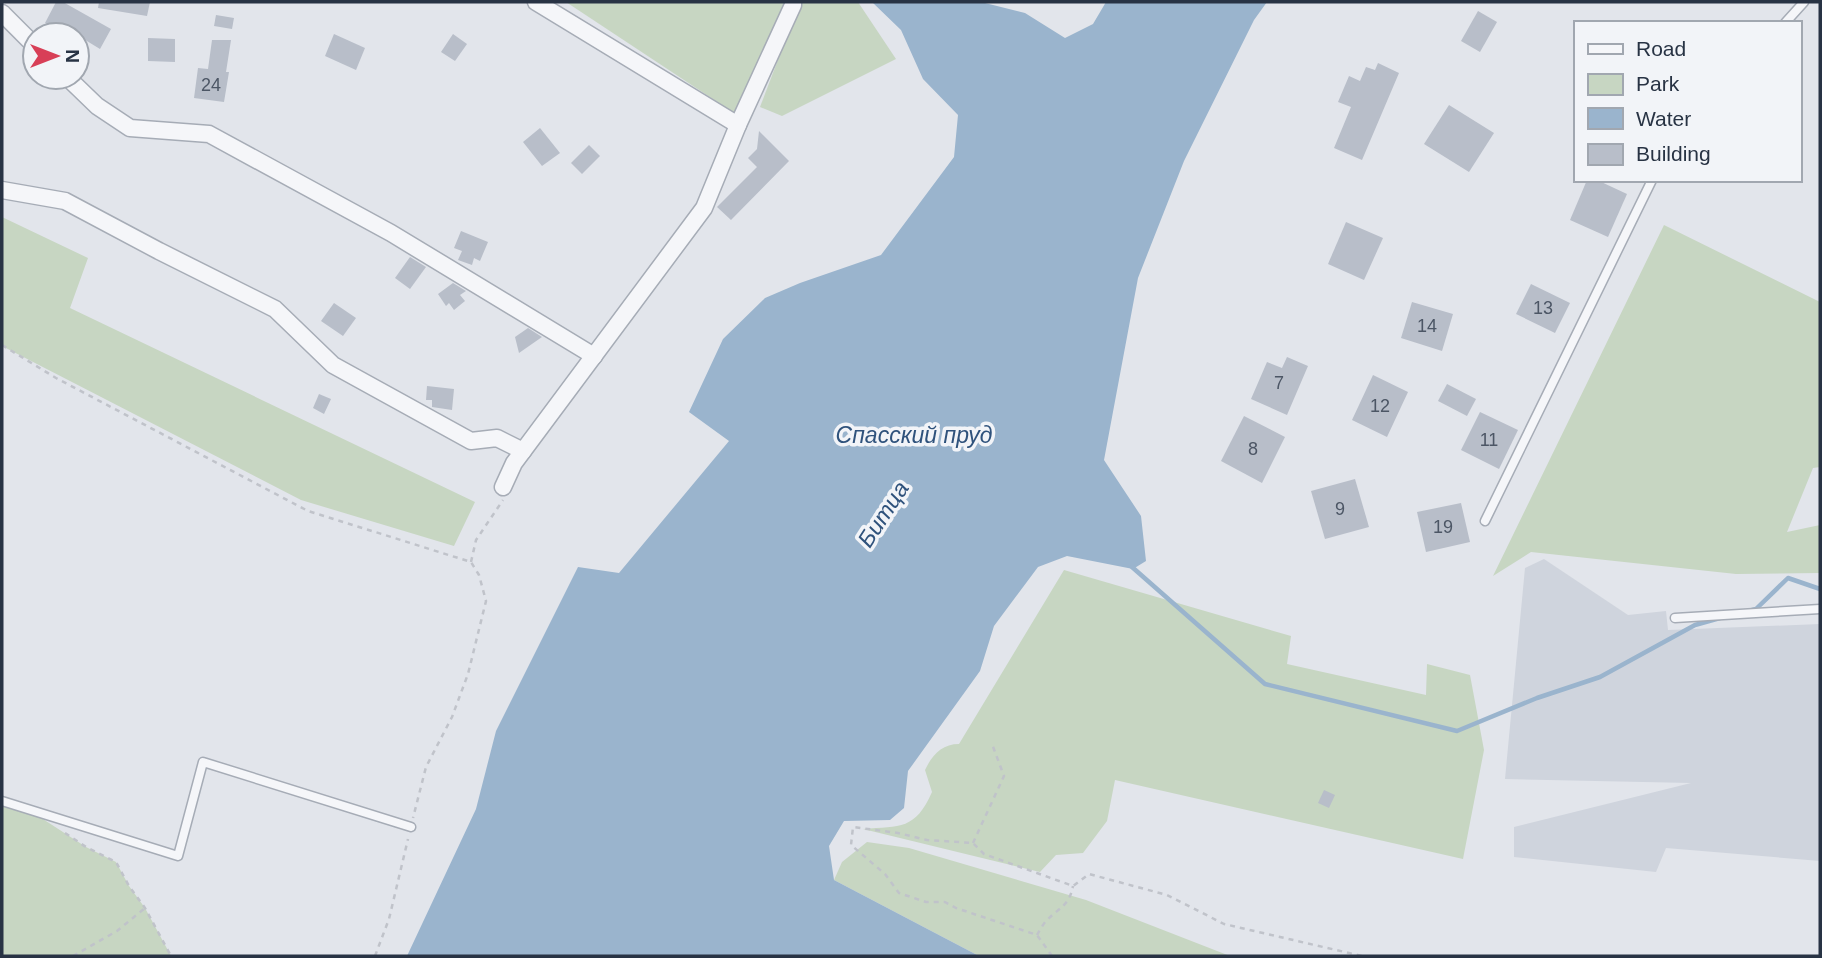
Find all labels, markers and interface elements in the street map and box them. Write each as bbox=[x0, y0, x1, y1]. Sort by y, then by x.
north arrow bbox=[21, 21, 91, 91]
legend bbox=[1574, 21, 1801, 182]
text: Road bbox=[1636, 37, 1686, 60]
text: N bbox=[62, 49, 83, 63]
text: Park bbox=[1636, 72, 1680, 95]
house number: 24 bbox=[201, 75, 221, 95]
text: Water bbox=[1636, 107, 1691, 130]
text: Building bbox=[1636, 142, 1711, 165]
house number: 13 bbox=[1533, 298, 1553, 318]
house number: 14 bbox=[1417, 316, 1437, 336]
house number: 7 bbox=[1274, 373, 1284, 393]
house number: 12 bbox=[1370, 396, 1390, 416]
water label: Спасский пруд bbox=[836, 422, 992, 448]
house number: 11 bbox=[1480, 430, 1498, 450]
house number: 8 bbox=[1248, 439, 1258, 459]
water label: Битца bbox=[852, 476, 914, 552]
house number: 9 bbox=[1335, 499, 1345, 519]
house number: 19 bbox=[1433, 517, 1453, 537]

